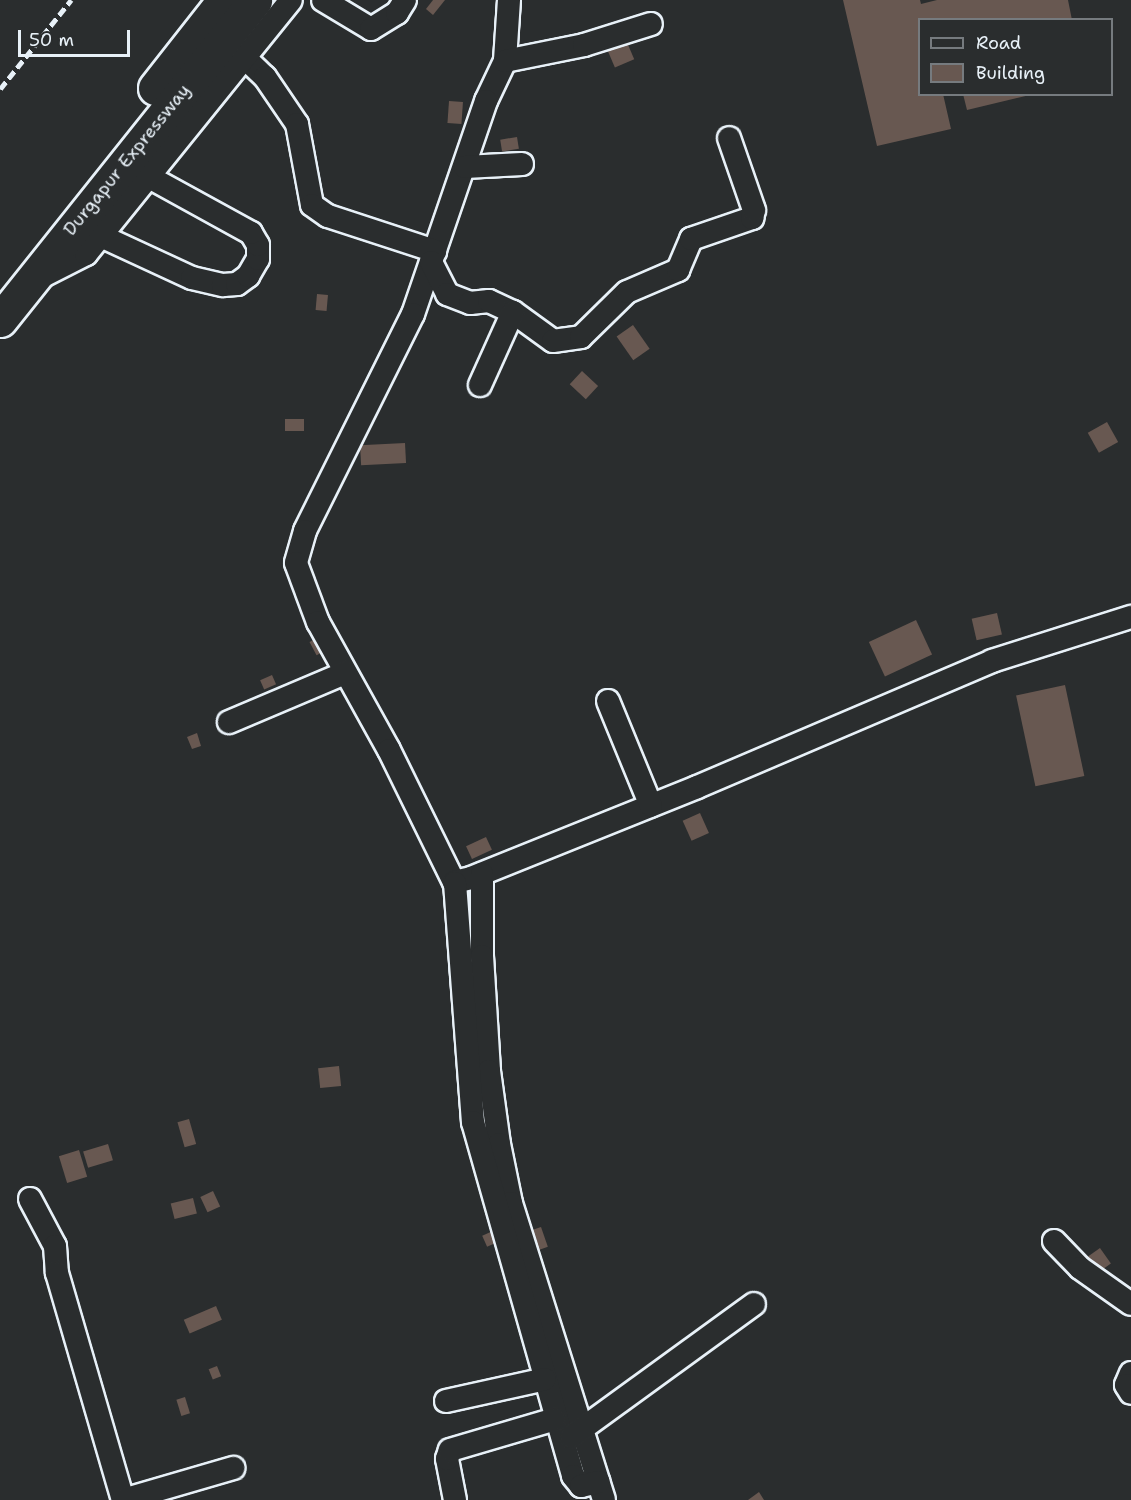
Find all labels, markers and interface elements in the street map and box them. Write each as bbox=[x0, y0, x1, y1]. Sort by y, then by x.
scale bar bbox=[21, 18, 134, 56]
legend bbox=[918, 18, 1113, 96]
text: 50 m bbox=[29, 28, 74, 52]
text: Road bbox=[976, 31, 1021, 55]
text: Building bbox=[976, 61, 1045, 85]
street label: Durgapur Expressway bbox=[59, 80, 195, 240]

